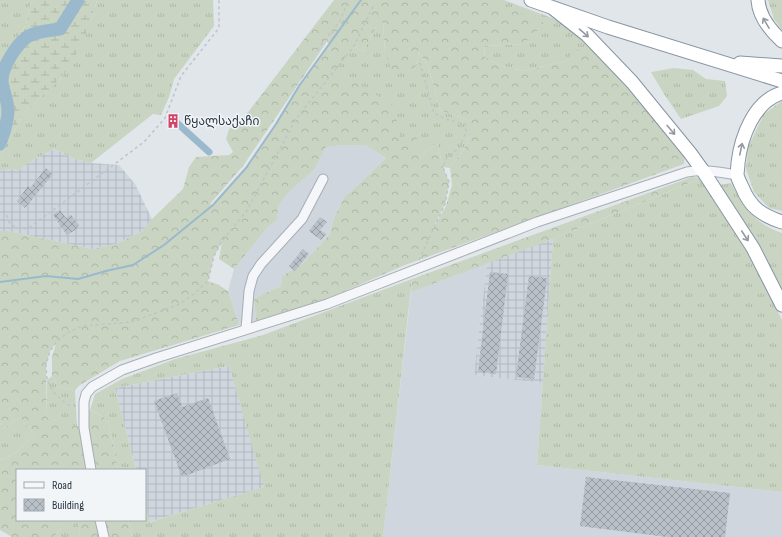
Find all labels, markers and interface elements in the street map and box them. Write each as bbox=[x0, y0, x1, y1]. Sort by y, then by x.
one-way arrow bbox=[761, 17, 769, 29]
one-way arrow bbox=[579, 28, 589, 37]
building icon: წყალსაქაჩი bbox=[165, 113, 181, 129]
place label: წყალსაქაჩი bbox=[184, 114, 259, 129]
one-way arrow bbox=[667, 124, 676, 135]
one-way arrow bbox=[737, 143, 745, 156]
one-way arrow bbox=[741, 230, 749, 241]
legend bbox=[16, 469, 146, 521]
text: Road bbox=[52, 478, 72, 493]
text: Building bbox=[52, 498, 84, 513]

